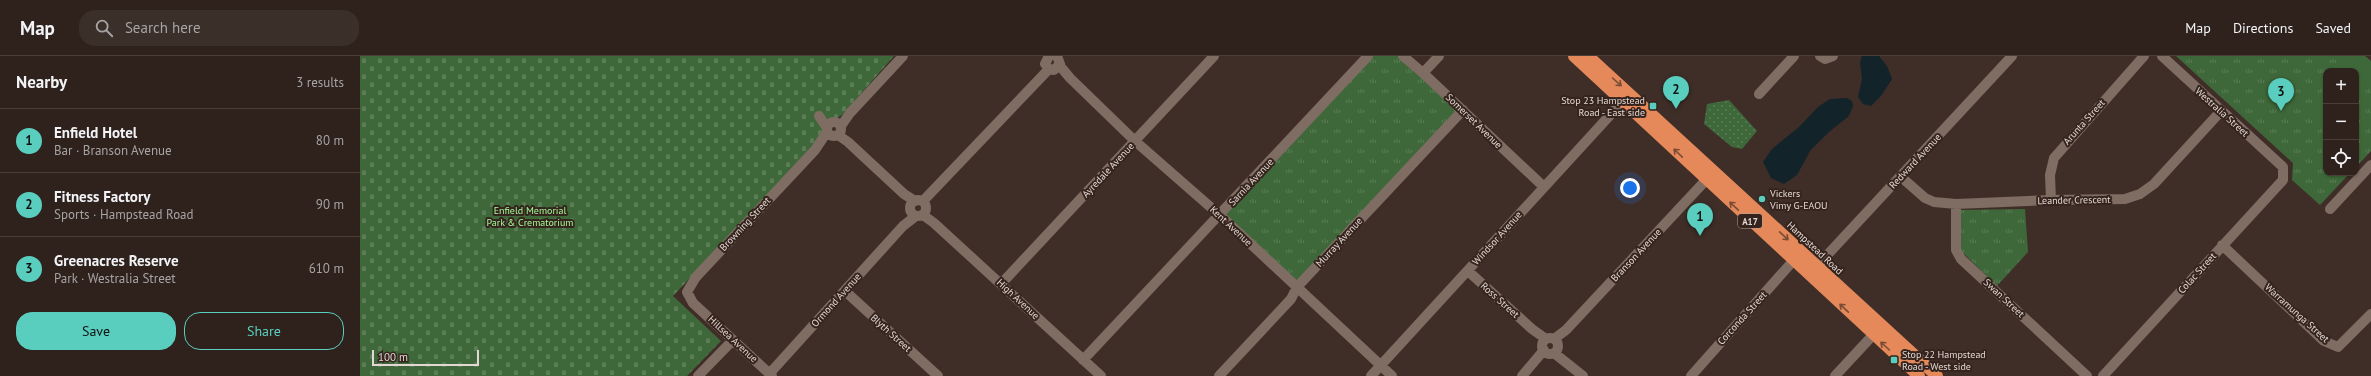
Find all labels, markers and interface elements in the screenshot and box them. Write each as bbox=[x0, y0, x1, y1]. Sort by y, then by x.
search box bbox=[79, 10, 359, 46]
text: Map bbox=[20, 16, 55, 40]
icon: search bbox=[93, 17, 115, 39]
text: Search here bbox=[125, 18, 201, 37]
text: Map bbox=[2185, 19, 2211, 37]
text: Directions bbox=[2233, 19, 2293, 37]
text: Saved bbox=[2315, 19, 2351, 37]
map controls bbox=[2323, 68, 2359, 176]
button: + bbox=[2323, 68, 2359, 104]
text: Nearby bbox=[16, 71, 67, 93]
text: 3 results bbox=[296, 74, 344, 91]
pin: 2 bbox=[1663, 76, 1689, 109]
one-way arrow bbox=[1612, 78, 1622, 87]
pin: 3 bbox=[2268, 78, 2294, 111]
street label: Westralia Street bbox=[2193, 85, 2252, 140]
street label: Somerset Avenue bbox=[1443, 91, 1505, 151]
place label: Stop 23 Hampstead Road - East side bbox=[1561, 94, 1645, 119]
street label: Arunta Street bbox=[2060, 96, 2108, 147]
marker: Stop 23 Hampstead Road - East side bbox=[1648, 101, 1658, 111]
button: − bbox=[2323, 104, 2359, 140]
text: Enfield Hotel bbox=[54, 123, 137, 142]
street label: Redward Avenue bbox=[1886, 131, 1944, 191]
text: 1 bbox=[25, 132, 33, 149]
text: 80 m bbox=[316, 132, 344, 149]
street label: Ayredale Avenue bbox=[1079, 140, 1137, 200]
button: locate bbox=[2323, 140, 2359, 176]
text: Bar · Branson Avenue bbox=[54, 142, 172, 159]
one-way arrow bbox=[1673, 148, 1683, 158]
street label: Sarnia Avenue bbox=[1226, 155, 1276, 209]
your location bbox=[1620, 178, 1640, 198]
text: Fitness Factory bbox=[54, 187, 150, 206]
place label: Vickers Vimy G-EAOU bbox=[1769, 187, 1828, 212]
street label: Leander Crescent bbox=[2037, 193, 2111, 207]
street label: Browning Street bbox=[717, 194, 774, 254]
marker: Vickers Vimy G-EAOU bbox=[1757, 194, 1767, 204]
text: 2 bbox=[25, 196, 33, 213]
text: 90 m bbox=[316, 196, 344, 213]
one-way arrow bbox=[1729, 201, 1739, 211]
street label: Kent Avenue bbox=[1207, 203, 1255, 249]
pin: 1 bbox=[1687, 203, 1713, 236]
park label: Enfield Memorial Park & Crematorium bbox=[487, 204, 573, 229]
text: Sports · Hampstead Road bbox=[54, 206, 194, 223]
street label: Windsor Avenue bbox=[1469, 208, 1525, 268]
road number: A17 bbox=[1738, 214, 1762, 228]
street label: Murray Avenue bbox=[1313, 215, 1365, 269]
street label: Hampstead Road bbox=[1784, 219, 1846, 277]
street label: Branson Avenue bbox=[1608, 226, 1664, 284]
one-way arrow bbox=[1779, 231, 1789, 241]
street label: Colac Street bbox=[2175, 249, 2219, 296]
text: Greenacres Reserve bbox=[54, 251, 179, 270]
text: 3 bbox=[25, 260, 33, 277]
text: 610 m bbox=[309, 260, 344, 277]
text: Park · Westralia Street bbox=[54, 270, 176, 287]
street label: Ormond Avenue bbox=[808, 270, 864, 330]
street label: High Avenue bbox=[994, 276, 1042, 322]
street label: Swan Street bbox=[1981, 276, 2028, 321]
street label: Ross Street bbox=[1478, 279, 1522, 321]
street label: Warramunga Street bbox=[2262, 281, 2332, 346]
street label: Corconda Street bbox=[1714, 288, 1770, 348]
one-way arrow bbox=[1839, 303, 1849, 313]
street label: Blyth Street bbox=[868, 311, 915, 355]
button: Save bbox=[16, 312, 176, 350]
button: Share bbox=[184, 312, 344, 350]
street label: Hillsea Avenue bbox=[706, 313, 760, 365]
one-way arrow bbox=[1881, 342, 1891, 351]
scale bar bbox=[372, 348, 479, 367]
place label: Stop 22 Hampstead Road - West side bbox=[1902, 348, 1986, 373]
text: 100 m bbox=[378, 350, 408, 364]
marker: Stop 22 Hampstead Road - West side bbox=[1889, 355, 1899, 365]

